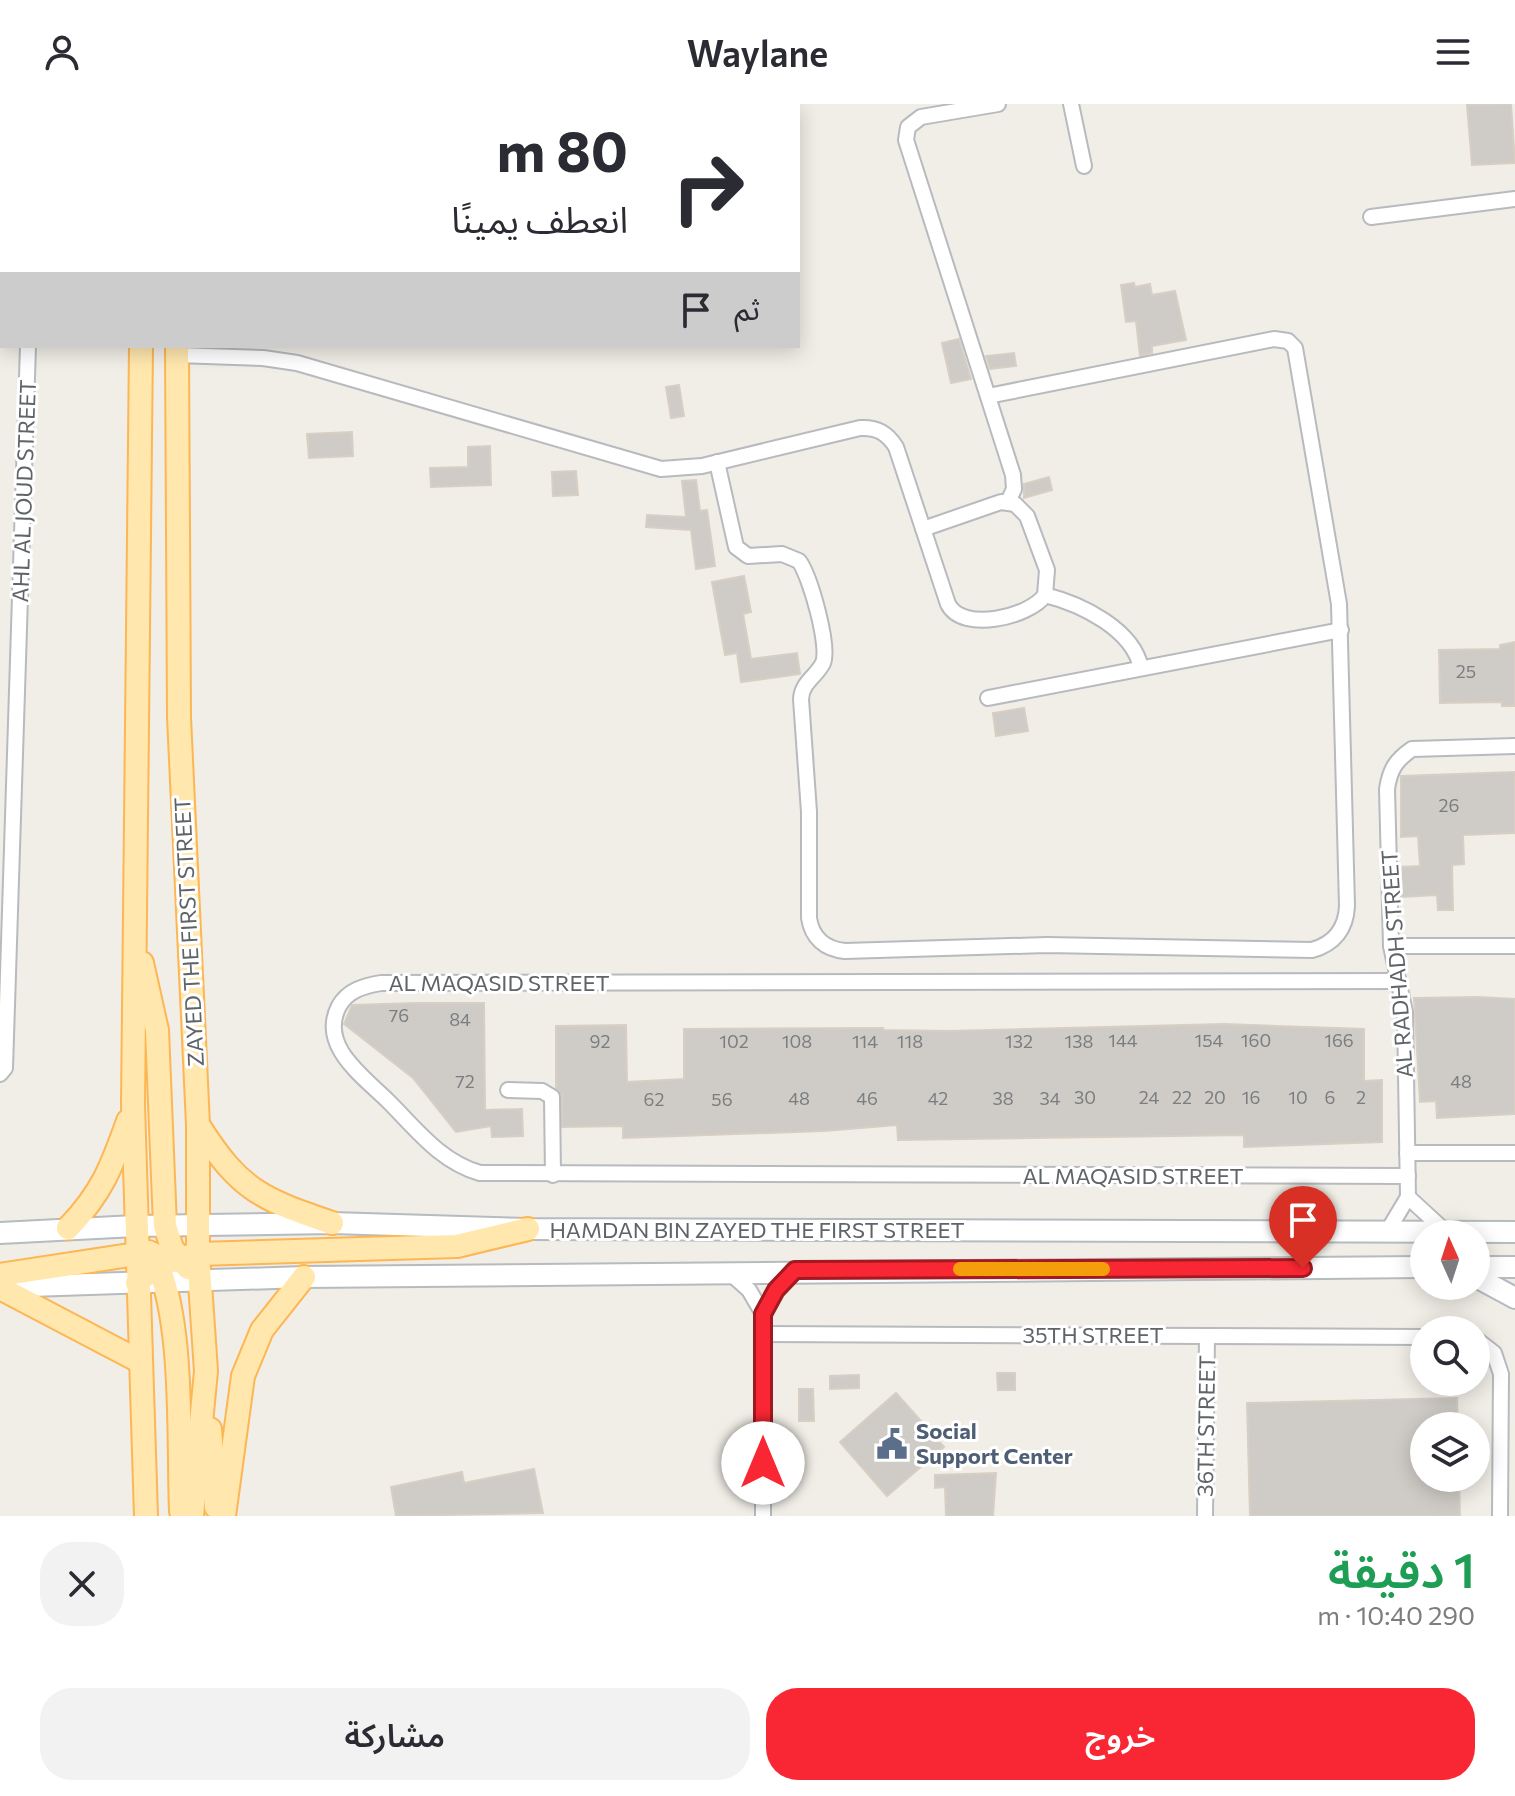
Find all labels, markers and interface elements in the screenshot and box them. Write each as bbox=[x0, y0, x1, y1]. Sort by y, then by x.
icon: person bbox=[40, 30, 84, 74]
text: Waylane bbox=[687, 30, 828, 74]
icon: menu bbox=[1431, 30, 1475, 74]
text: 80 m bbox=[497, 115, 628, 184]
icon: right bbox=[656, 136, 760, 240]
text: انعطف يمينًا bbox=[451, 196, 628, 240]
icon: arrive bbox=[674, 288, 718, 332]
text: ثم bbox=[734, 289, 760, 326]
street label: AHL AL JOUD STREET bbox=[6, 379, 41, 603]
house number: 25 bbox=[1456, 660, 1476, 682]
house number: 26 bbox=[1439, 794, 1459, 816]
street label: ZAYED THE FIRST STREET bbox=[168, 797, 209, 1067]
street label: AL RADHADH STREET bbox=[1375, 849, 1418, 1079]
street label: AL MAQASID STREET bbox=[388, 969, 610, 996]
house number: 76 bbox=[389, 1004, 409, 1026]
house number: 84 bbox=[449, 1008, 471, 1030]
house number: 144 bbox=[1108, 1029, 1138, 1051]
house number: 154 bbox=[1195, 1029, 1224, 1051]
house number: 160 bbox=[1241, 1029, 1271, 1051]
house number: 166 bbox=[1324, 1029, 1354, 1051]
house number: 92 bbox=[590, 1030, 610, 1052]
house number: 102 bbox=[719, 1030, 749, 1052]
house number: 108 bbox=[782, 1030, 812, 1052]
house number: 114 bbox=[852, 1030, 878, 1052]
house number: 118 bbox=[897, 1030, 923, 1052]
house number: 132 bbox=[1005, 1030, 1033, 1052]
house number: 138 bbox=[1065, 1030, 1094, 1052]
house number: 72 bbox=[455, 1070, 475, 1092]
house number: 48 bbox=[1450, 1070, 1472, 1092]
house number: 30 bbox=[1074, 1086, 1096, 1108]
house number: 24 bbox=[1139, 1086, 1159, 1108]
house number: 22 bbox=[1172, 1086, 1192, 1108]
house number: 20 bbox=[1204, 1086, 1226, 1108]
house number: 16 bbox=[1242, 1086, 1260, 1108]
house number: 10 bbox=[1288, 1086, 1308, 1108]
house number: 6 bbox=[1325, 1086, 1335, 1108]
house number: 2 bbox=[1356, 1086, 1366, 1108]
house number: 48 bbox=[788, 1087, 810, 1109]
house number: 46 bbox=[856, 1087, 878, 1109]
house number: 42 bbox=[928, 1087, 948, 1109]
house number: 38 bbox=[992, 1087, 1014, 1109]
house number: 34 bbox=[1039, 1087, 1061, 1109]
house number: 62 bbox=[644, 1088, 664, 1110]
house number: 56 bbox=[711, 1088, 733, 1110]
street label: AL MAQASID STREET bbox=[1022, 1162, 1244, 1189]
pin bbox=[1269, 1186, 1337, 1268]
icon: arrive bbox=[1281, 1198, 1325, 1242]
street label: HAMDAN BIN ZAYED THE FIRST STREET bbox=[549, 1216, 965, 1243]
north arrow bbox=[1410, 1220, 1490, 1300]
map controls bbox=[1410, 1220, 1490, 1492]
button: search bbox=[1410, 1316, 1490, 1396]
street label: 35TH STREET bbox=[1022, 1321, 1164, 1348]
street label: 36TH STREET bbox=[1191, 1355, 1220, 1497]
button: layers bbox=[1410, 1412, 1490, 1492]
place label: Social Support Center bbox=[916, 1417, 1073, 1469]
position arrow bbox=[721, 1421, 805, 1505]
public building icon: Social Support Center bbox=[875, 1427, 909, 1461]
text: 1 دقيقة bbox=[1328, 1539, 1475, 1598]
button: close bbox=[40, 1542, 124, 1626]
text: 290 m · 10:40 bbox=[1317, 1599, 1475, 1630]
button: مشاركة bbox=[40, 1688, 750, 1780]
button: خروج bbox=[766, 1688, 1475, 1780]

